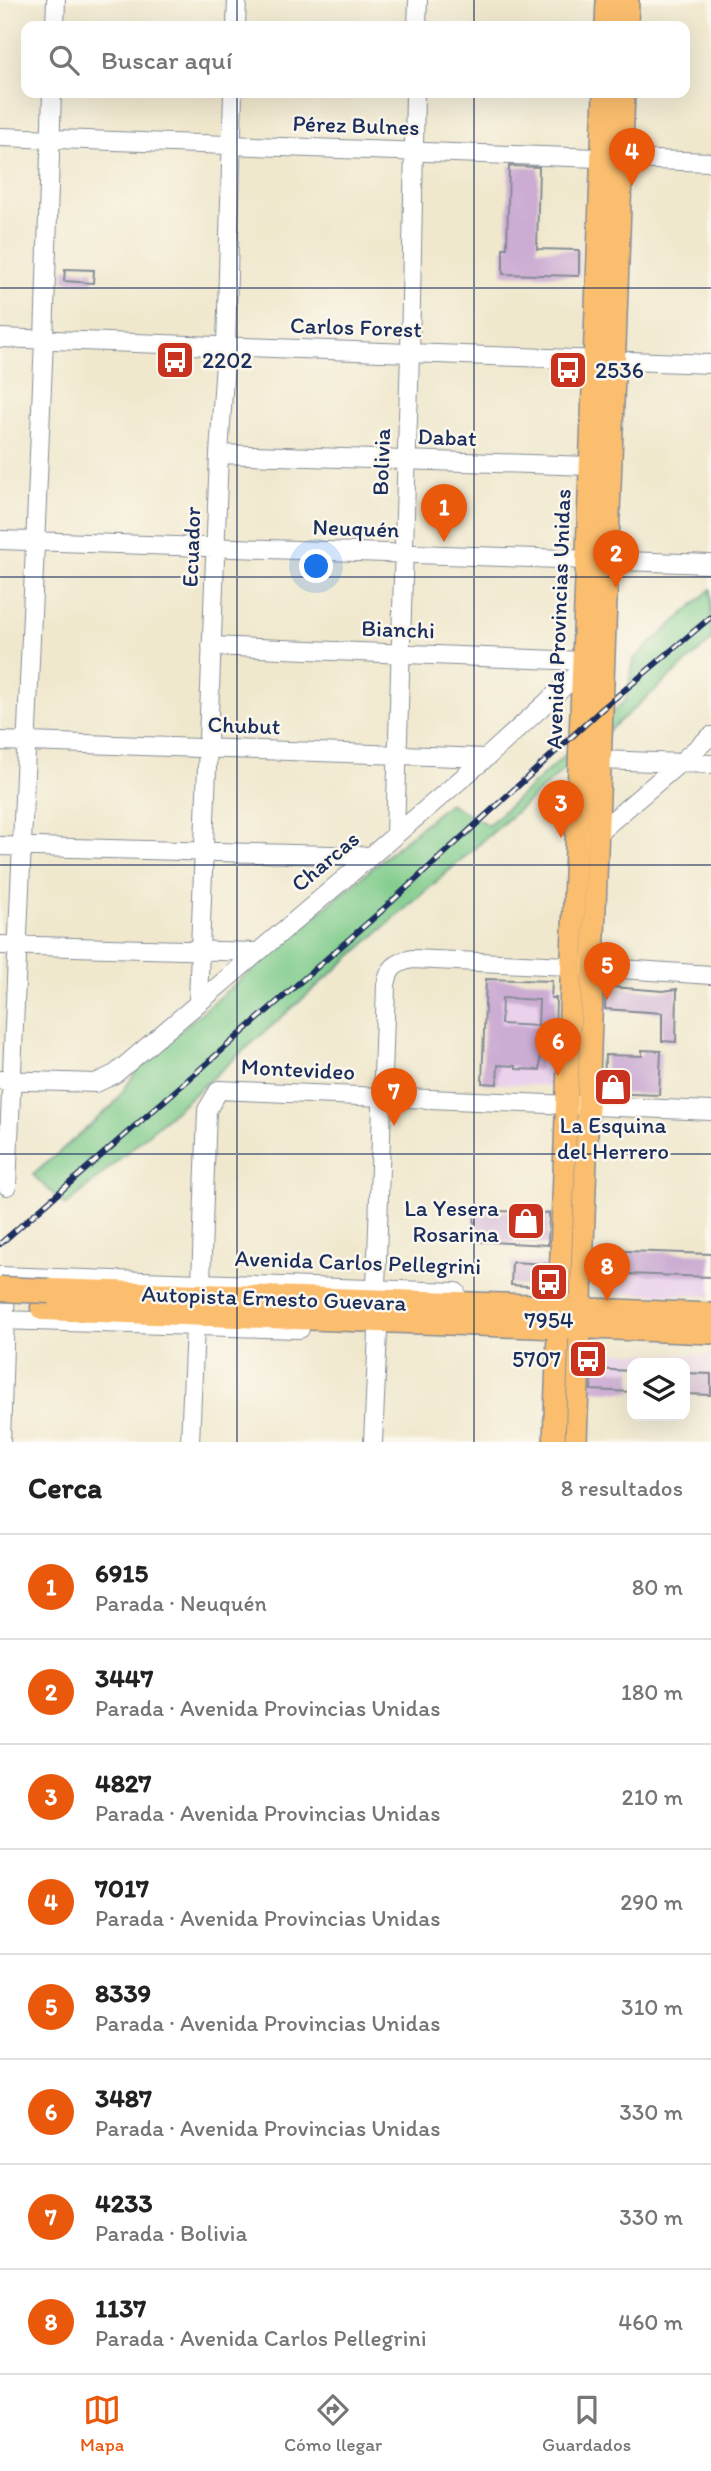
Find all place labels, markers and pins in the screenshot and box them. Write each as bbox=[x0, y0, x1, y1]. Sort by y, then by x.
pin: 4 bbox=[609, 128, 655, 186]
bus stop icon: 2202 bbox=[154, 339, 196, 381]
place label: 2202 bbox=[202, 346, 252, 374]
bus stop icon: 2536 bbox=[547, 349, 589, 391]
place label: 2536 bbox=[595, 356, 644, 384]
pin: 1 bbox=[421, 484, 467, 542]
pin: 2 bbox=[593, 530, 639, 588]
pin: 3 bbox=[538, 780, 584, 838]
pin: 5 bbox=[584, 942, 630, 1000]
pin: 6 bbox=[535, 1018, 581, 1076]
shop icon: La Esquina del Herrero bbox=[592, 1066, 634, 1108]
pin: 7 bbox=[371, 1068, 417, 1126]
place label: La Esquina del Herrero bbox=[557, 1111, 669, 1165]
place label: La Yesera Rosarina bbox=[404, 1194, 499, 1248]
shop icon: La Yesera Rosarina bbox=[505, 1200, 547, 1242]
pin: 8 bbox=[584, 1243, 630, 1301]
bus stop icon: 7954 bbox=[528, 1261, 570, 1303]
place label: 7954 bbox=[524, 1306, 574, 1334]
bus stop icon: 5707 bbox=[567, 1338, 609, 1380]
place label: 5707 bbox=[512, 1345, 561, 1373]

